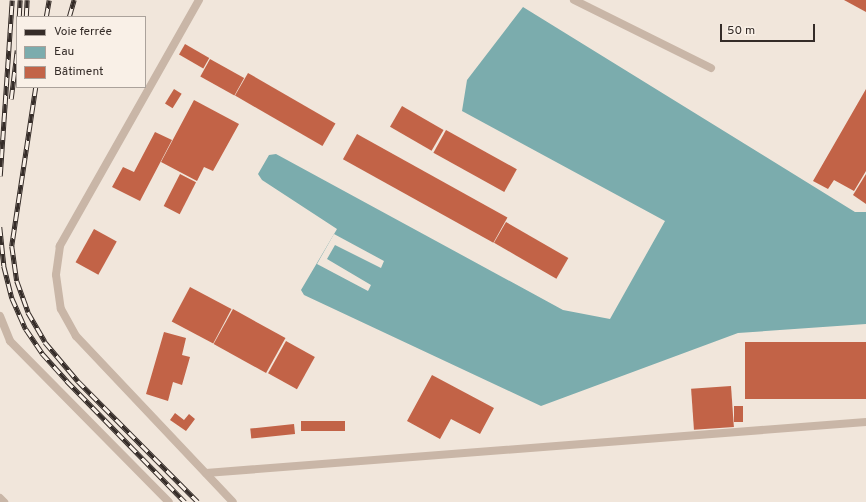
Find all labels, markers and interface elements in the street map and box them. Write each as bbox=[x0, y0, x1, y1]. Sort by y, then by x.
legend bbox=[16, 16, 146, 88]
scale bar bbox=[722, 16, 817, 42]
text: 50 m bbox=[727, 23, 755, 39]
text: Voie ferrée bbox=[54, 24, 112, 40]
text: Eau bbox=[54, 44, 74, 60]
text: Bâtiment bbox=[54, 64, 104, 80]

